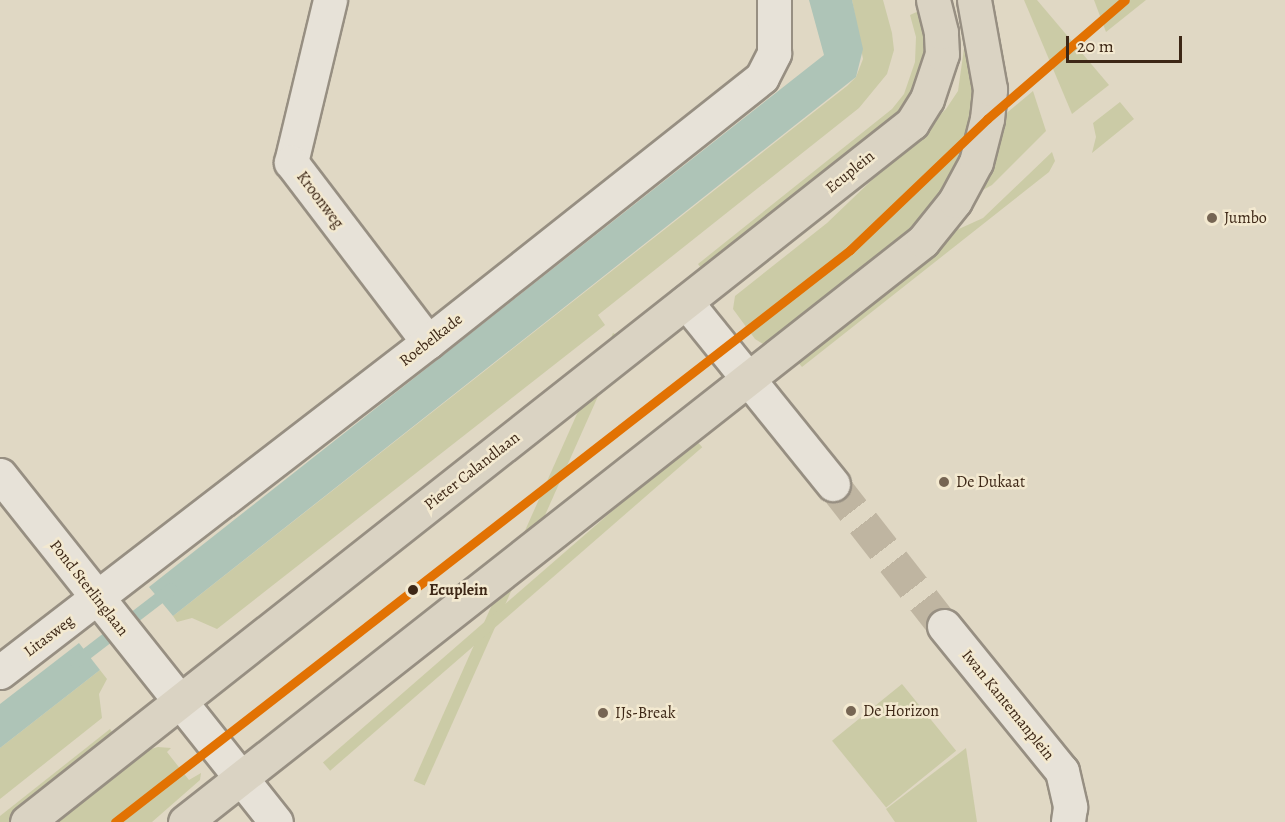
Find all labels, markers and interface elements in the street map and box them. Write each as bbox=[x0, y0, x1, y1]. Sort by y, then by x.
scale bar bbox=[1069, 24, 1184, 62]
text: 20 m bbox=[1077, 34, 1114, 58]
street label: Ecuplein bbox=[822, 147, 878, 197]
street label: Kroonweg bbox=[292, 168, 348, 232]
place label: Jumbo bbox=[1224, 208, 1267, 228]
marker: Jumbo bbox=[1205, 211, 1219, 225]
street label: Roebelkade bbox=[396, 310, 466, 370]
street label: Pieter Calandlaan bbox=[420, 428, 524, 514]
place label: De Dukaat bbox=[956, 472, 1025, 492]
marker: De Dukaat bbox=[937, 475, 951, 489]
street label: Pond Sterlinglaan bbox=[46, 536, 132, 640]
marker: Ecuplein bbox=[402, 579, 424, 601]
place label: Ecuplein bbox=[429, 580, 488, 600]
street label: Litasweg bbox=[20, 611, 78, 661]
street label: Iwan Kantemanplein bbox=[958, 646, 1058, 764]
place label: De Horizon bbox=[863, 701, 939, 721]
place label: IJs-Break bbox=[615, 703, 676, 723]
marker: De Horizon bbox=[844, 704, 858, 718]
marker: IJs-Break bbox=[596, 706, 610, 720]

